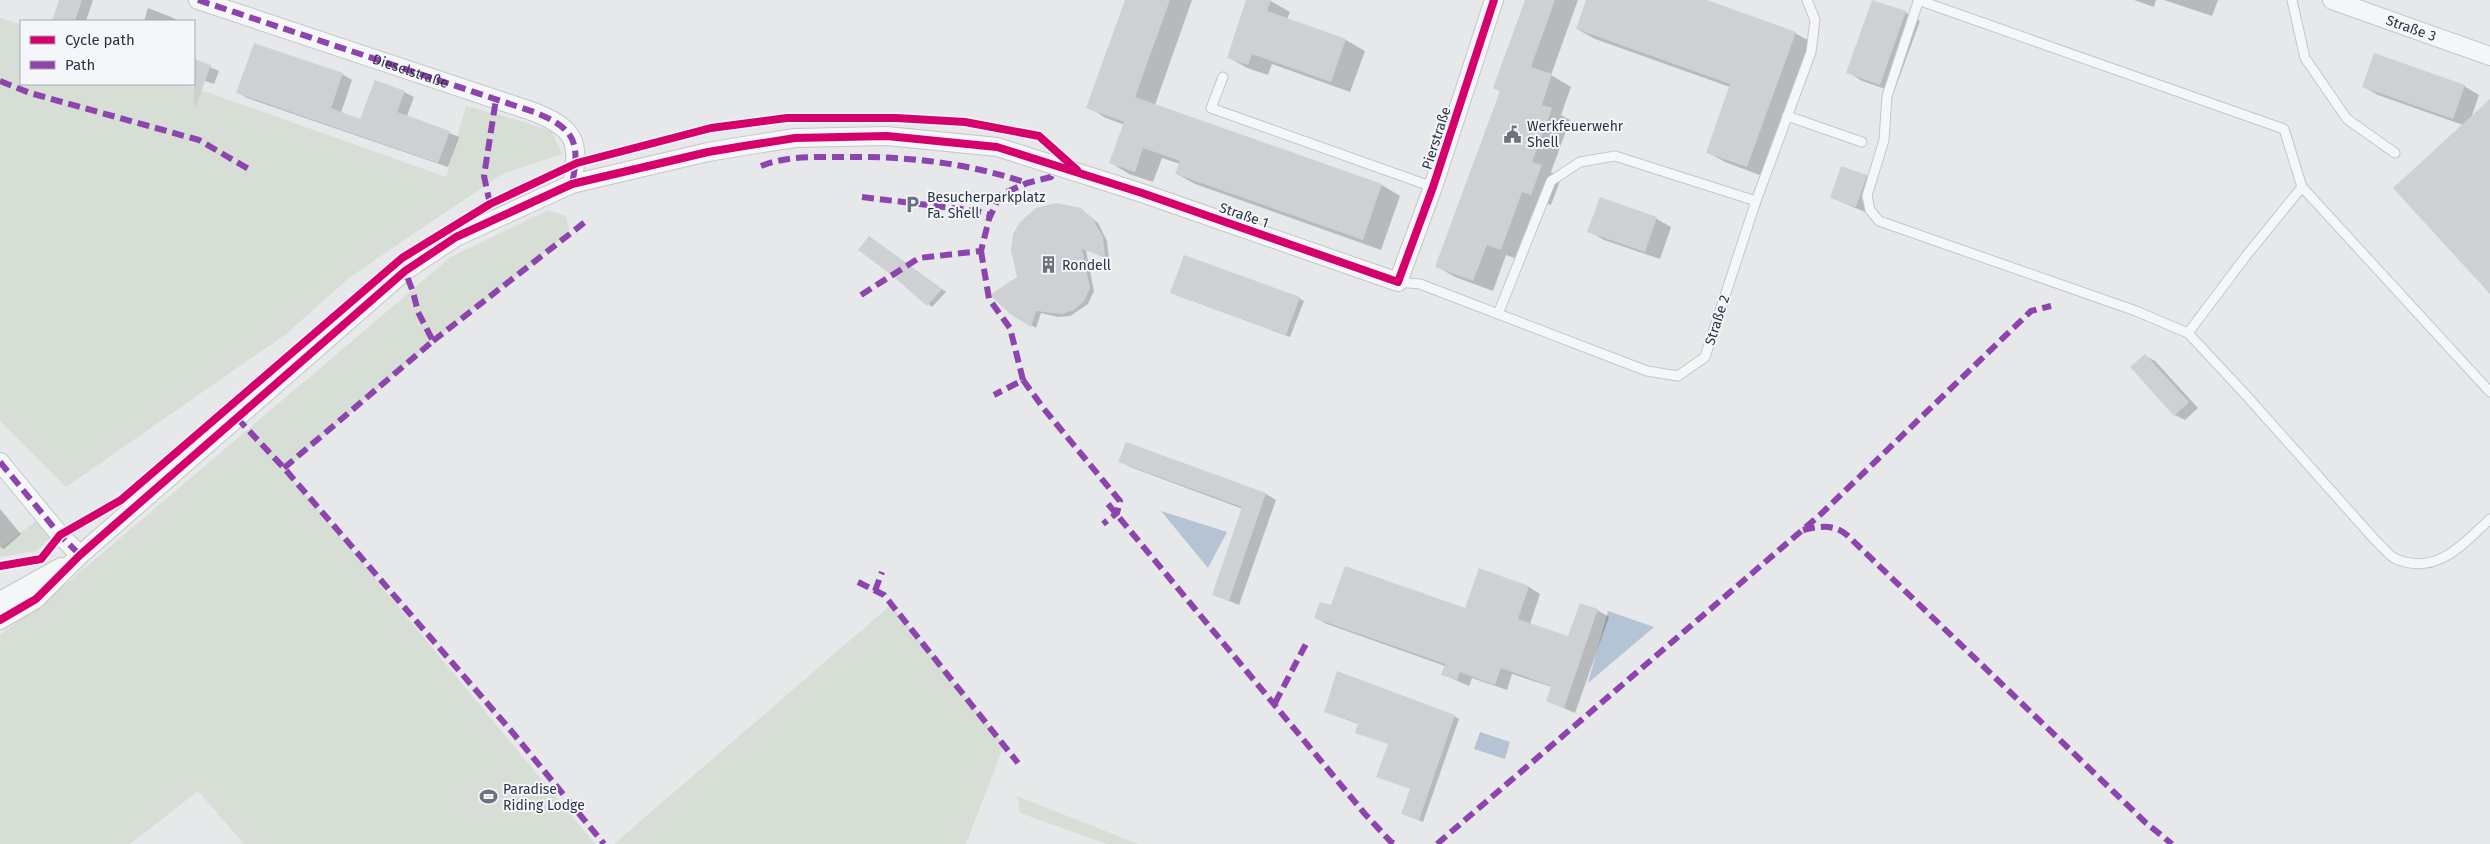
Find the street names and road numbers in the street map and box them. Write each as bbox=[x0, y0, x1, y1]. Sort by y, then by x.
street label: Straße 3 bbox=[2384, 12, 2438, 45]
street label: Dieselstraße bbox=[370, 51, 451, 92]
street label: Pierstraße bbox=[1418, 105, 1455, 172]
street label: Straße 1 bbox=[1217, 199, 1271, 232]
street label: Straße 2 bbox=[1701, 293, 1734, 347]

